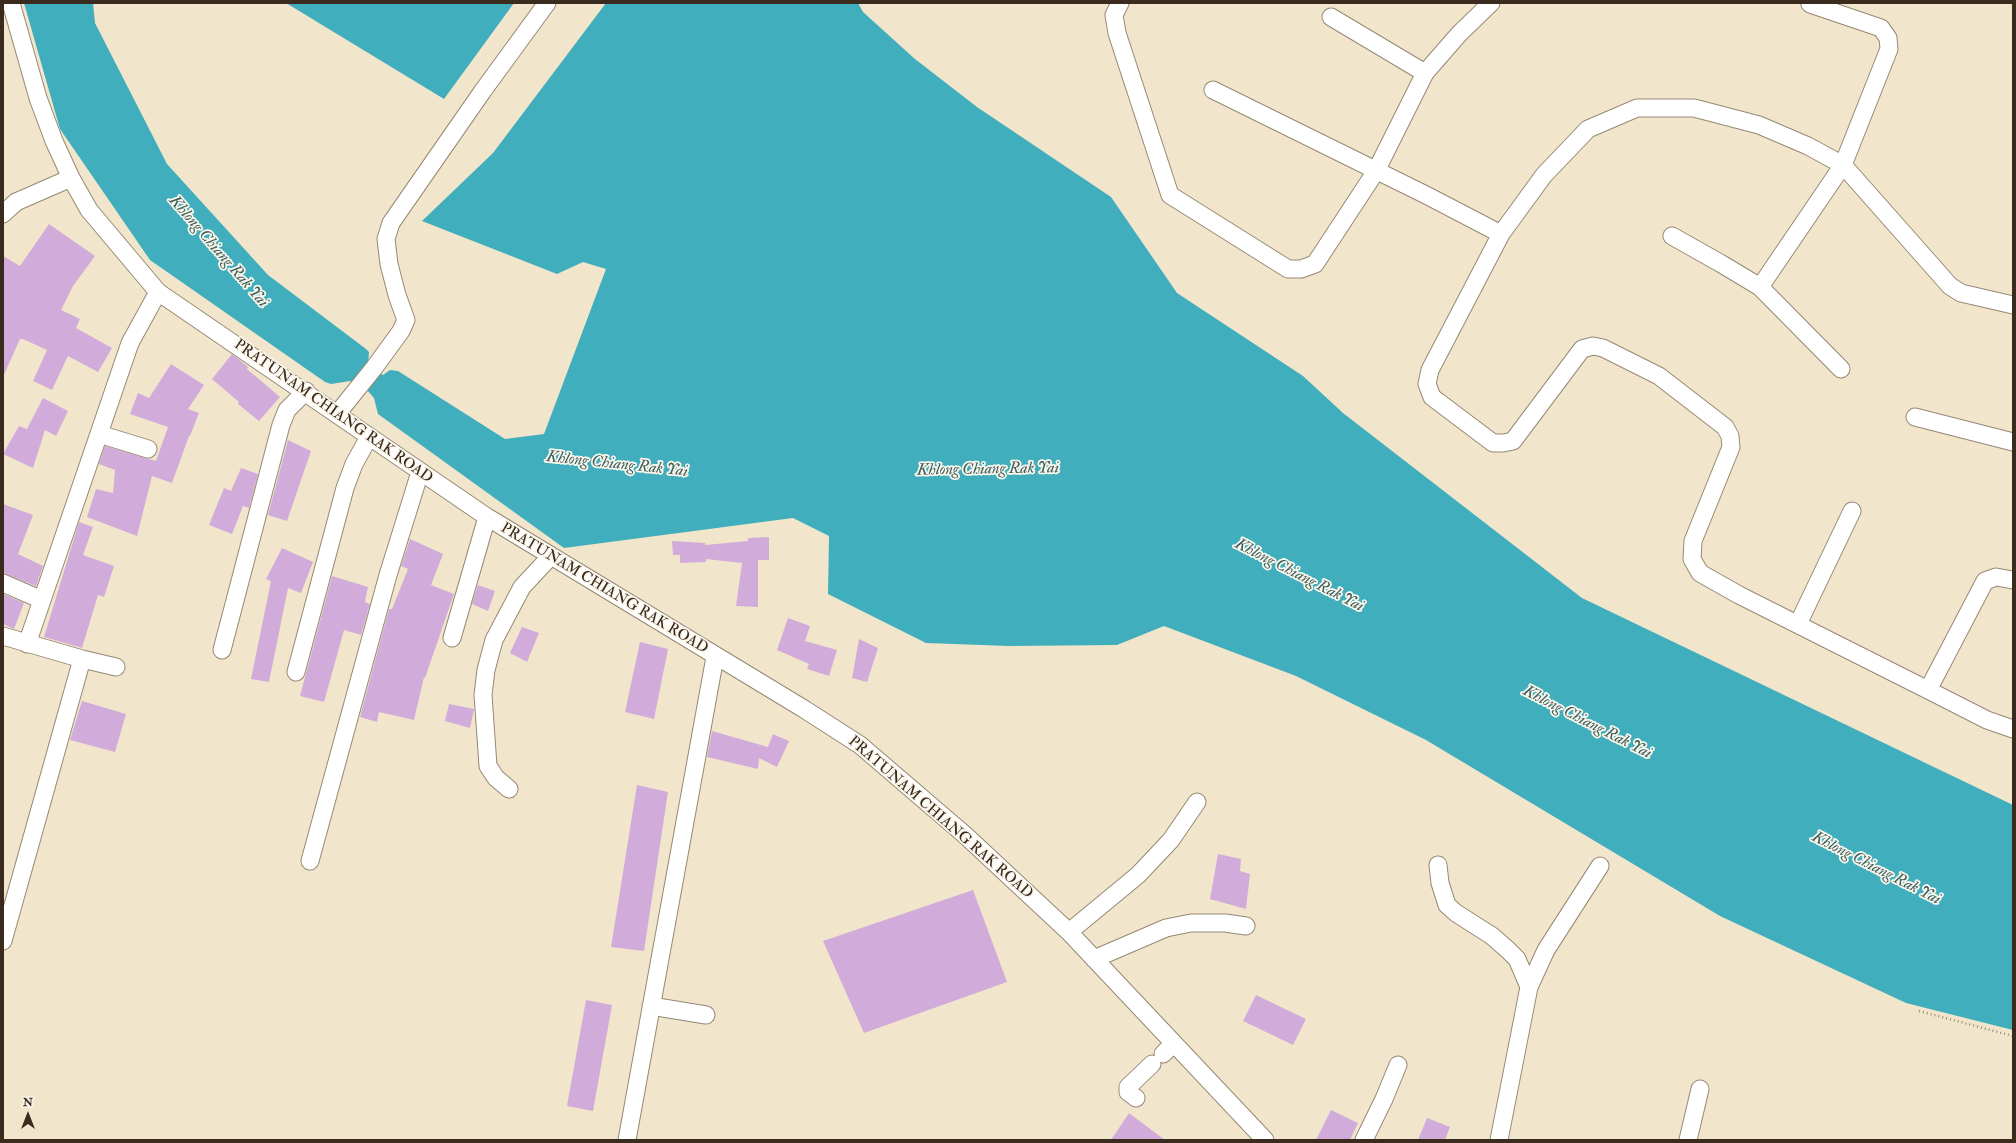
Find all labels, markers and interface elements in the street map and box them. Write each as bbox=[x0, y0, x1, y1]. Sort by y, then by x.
water label: Khlong Chiang Rak Yai bbox=[164, 192, 272, 312]
street label: PRATUNAM CHIANG RAK ROAD bbox=[230, 336, 436, 488]
water label: Khlong Chiang Rak Yai bbox=[545, 448, 689, 482]
water label: Khlong Chiang Rak Yai bbox=[917, 459, 1059, 481]
street label: PRATUNAM CHIANG RAK ROAD bbox=[497, 520, 711, 658]
water label: Khlong Chiang Rak Yai bbox=[1231, 535, 1367, 617]
water label: Khlong Chiang Rak Yai bbox=[1519, 682, 1655, 764]
street label: PRATUNAM CHIANG RAK ROAD bbox=[844, 733, 1036, 903]
water label: Khlong Chiang Rak Yai bbox=[1808, 828, 1944, 910]
north arrow bbox=[8, 1095, 48, 1135]
text: N bbox=[23, 1096, 33, 1109]

